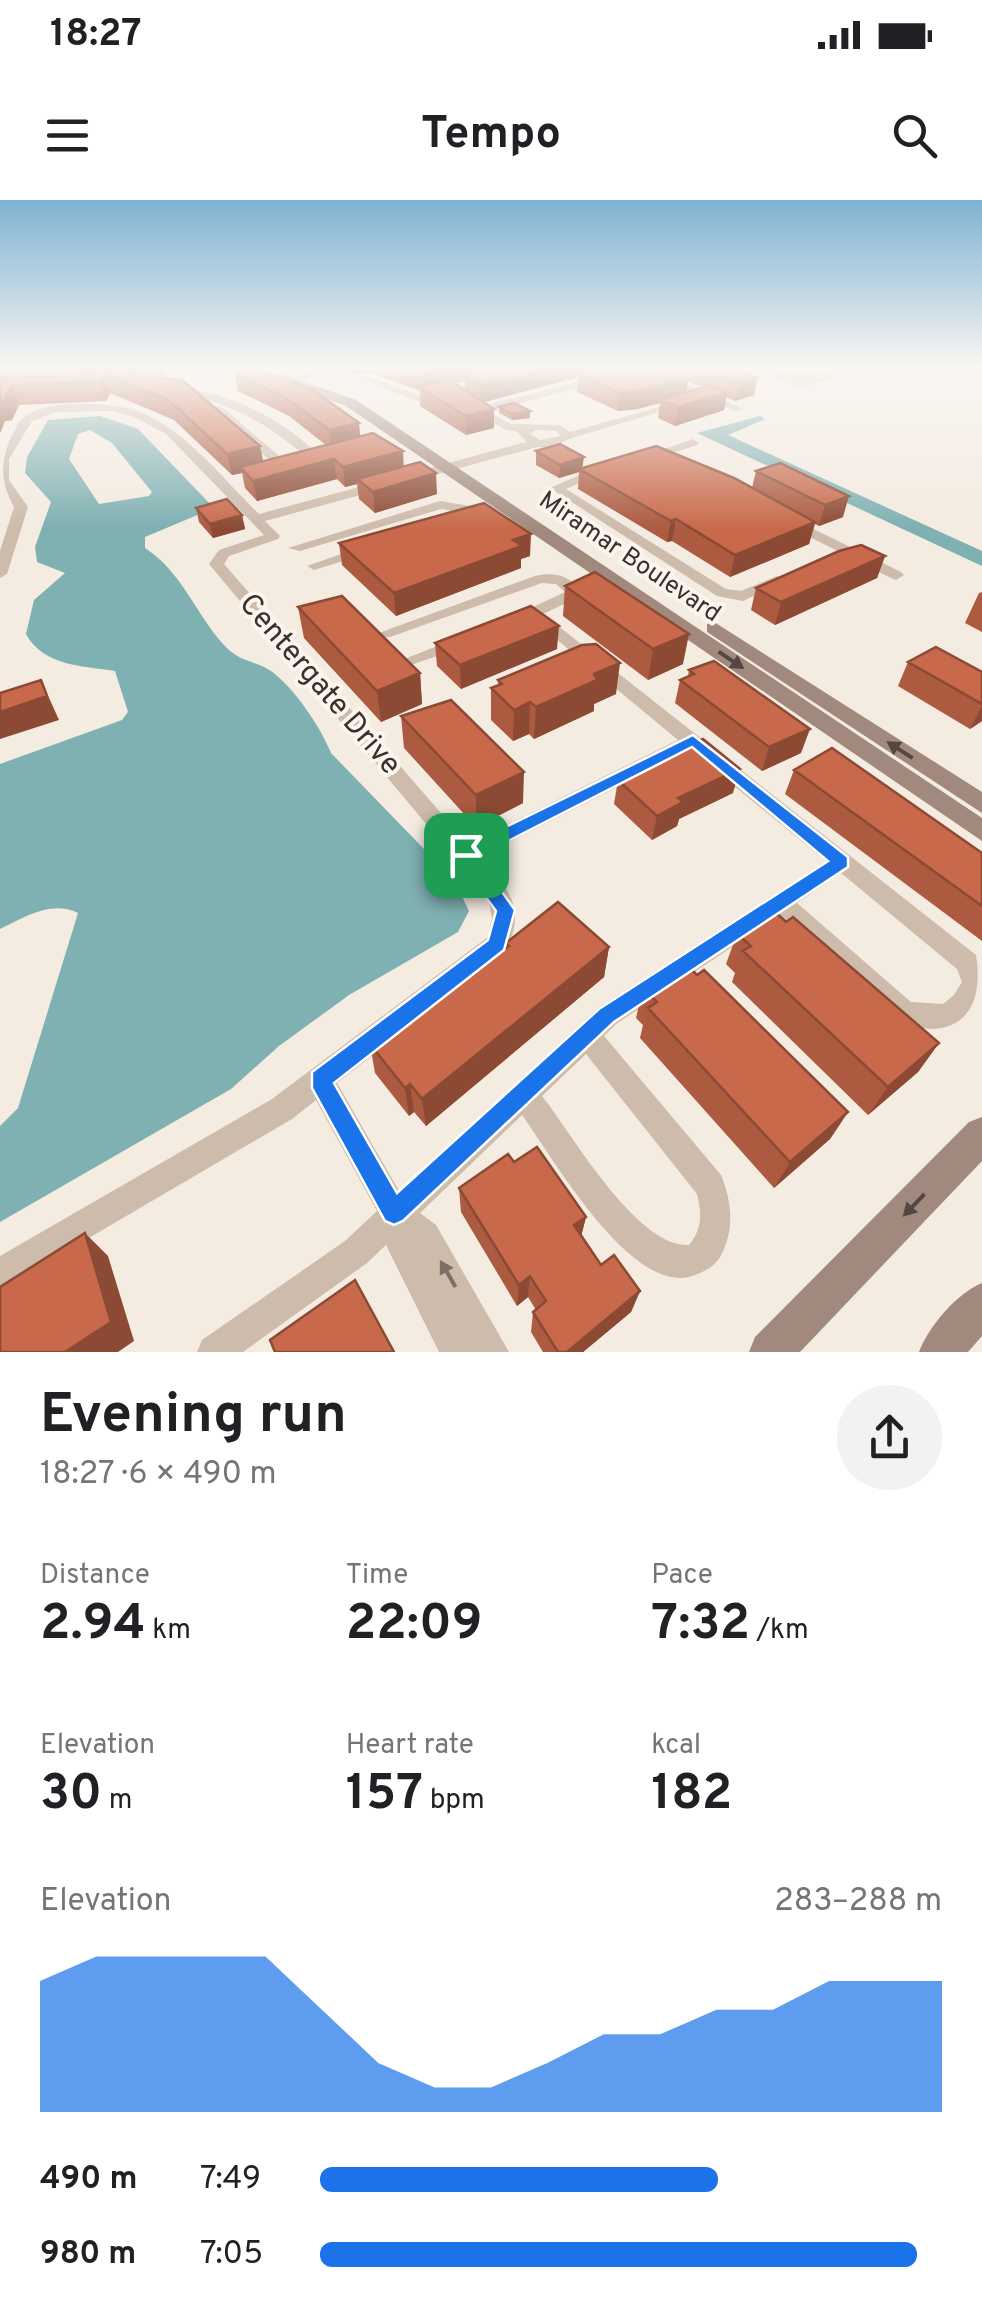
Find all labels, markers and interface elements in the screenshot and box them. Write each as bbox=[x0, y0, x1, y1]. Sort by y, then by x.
text: 18:27 bbox=[50, 11, 142, 60]
text: Tempo bbox=[421, 107, 561, 164]
icon: menu bbox=[40, 108, 95, 163]
icon: search bbox=[887, 108, 942, 163]
street label: Miramar Boulevard bbox=[532, 485, 726, 631]
street label: Centergate Drive bbox=[230, 587, 408, 783]
one-way arrow bbox=[718, 651, 745, 669]
one-way arrow bbox=[887, 742, 914, 760]
pin bbox=[424, 813, 509, 898]
icon: arrive bbox=[439, 828, 494, 883]
one-way arrow bbox=[903, 1193, 926, 1217]
one-way arrow bbox=[439, 1260, 457, 1288]
text: Evening run bbox=[40, 1382, 347, 1452]
button: share bbox=[837, 1385, 942, 1490]
text: 18:27 · 6 × 490 m bbox=[40, 1455, 277, 1495]
text: Distance bbox=[40, 1558, 150, 1594]
text: Time bbox=[346, 1558, 408, 1594]
text: Pace bbox=[651, 1558, 713, 1594]
text: 2.94 bbox=[40, 1594, 146, 1657]
text: 22:09 bbox=[346, 1594, 483, 1657]
text: 7:32 bbox=[651, 1594, 750, 1657]
text: km bbox=[146, 1613, 191, 1649]
text: /km bbox=[750, 1613, 809, 1649]
text: Elevation bbox=[40, 1728, 155, 1764]
text: Heart rate bbox=[346, 1728, 474, 1764]
text: kcal bbox=[651, 1728, 701, 1764]
text: 30 bbox=[40, 1764, 102, 1827]
text: 157 bbox=[346, 1764, 423, 1827]
text: 182 bbox=[651, 1764, 732, 1827]
text: m bbox=[102, 1783, 132, 1819]
text: bpm bbox=[423, 1783, 485, 1819]
text: Elevation bbox=[40, 1882, 172, 1922]
text: 283–288 m bbox=[774, 1882, 942, 1922]
text: 490 m bbox=[40, 2160, 137, 2200]
text: 7:49 bbox=[200, 2160, 261, 2200]
text: 980 m bbox=[40, 2235, 136, 2275]
text: 7:05 bbox=[200, 2235, 263, 2275]

